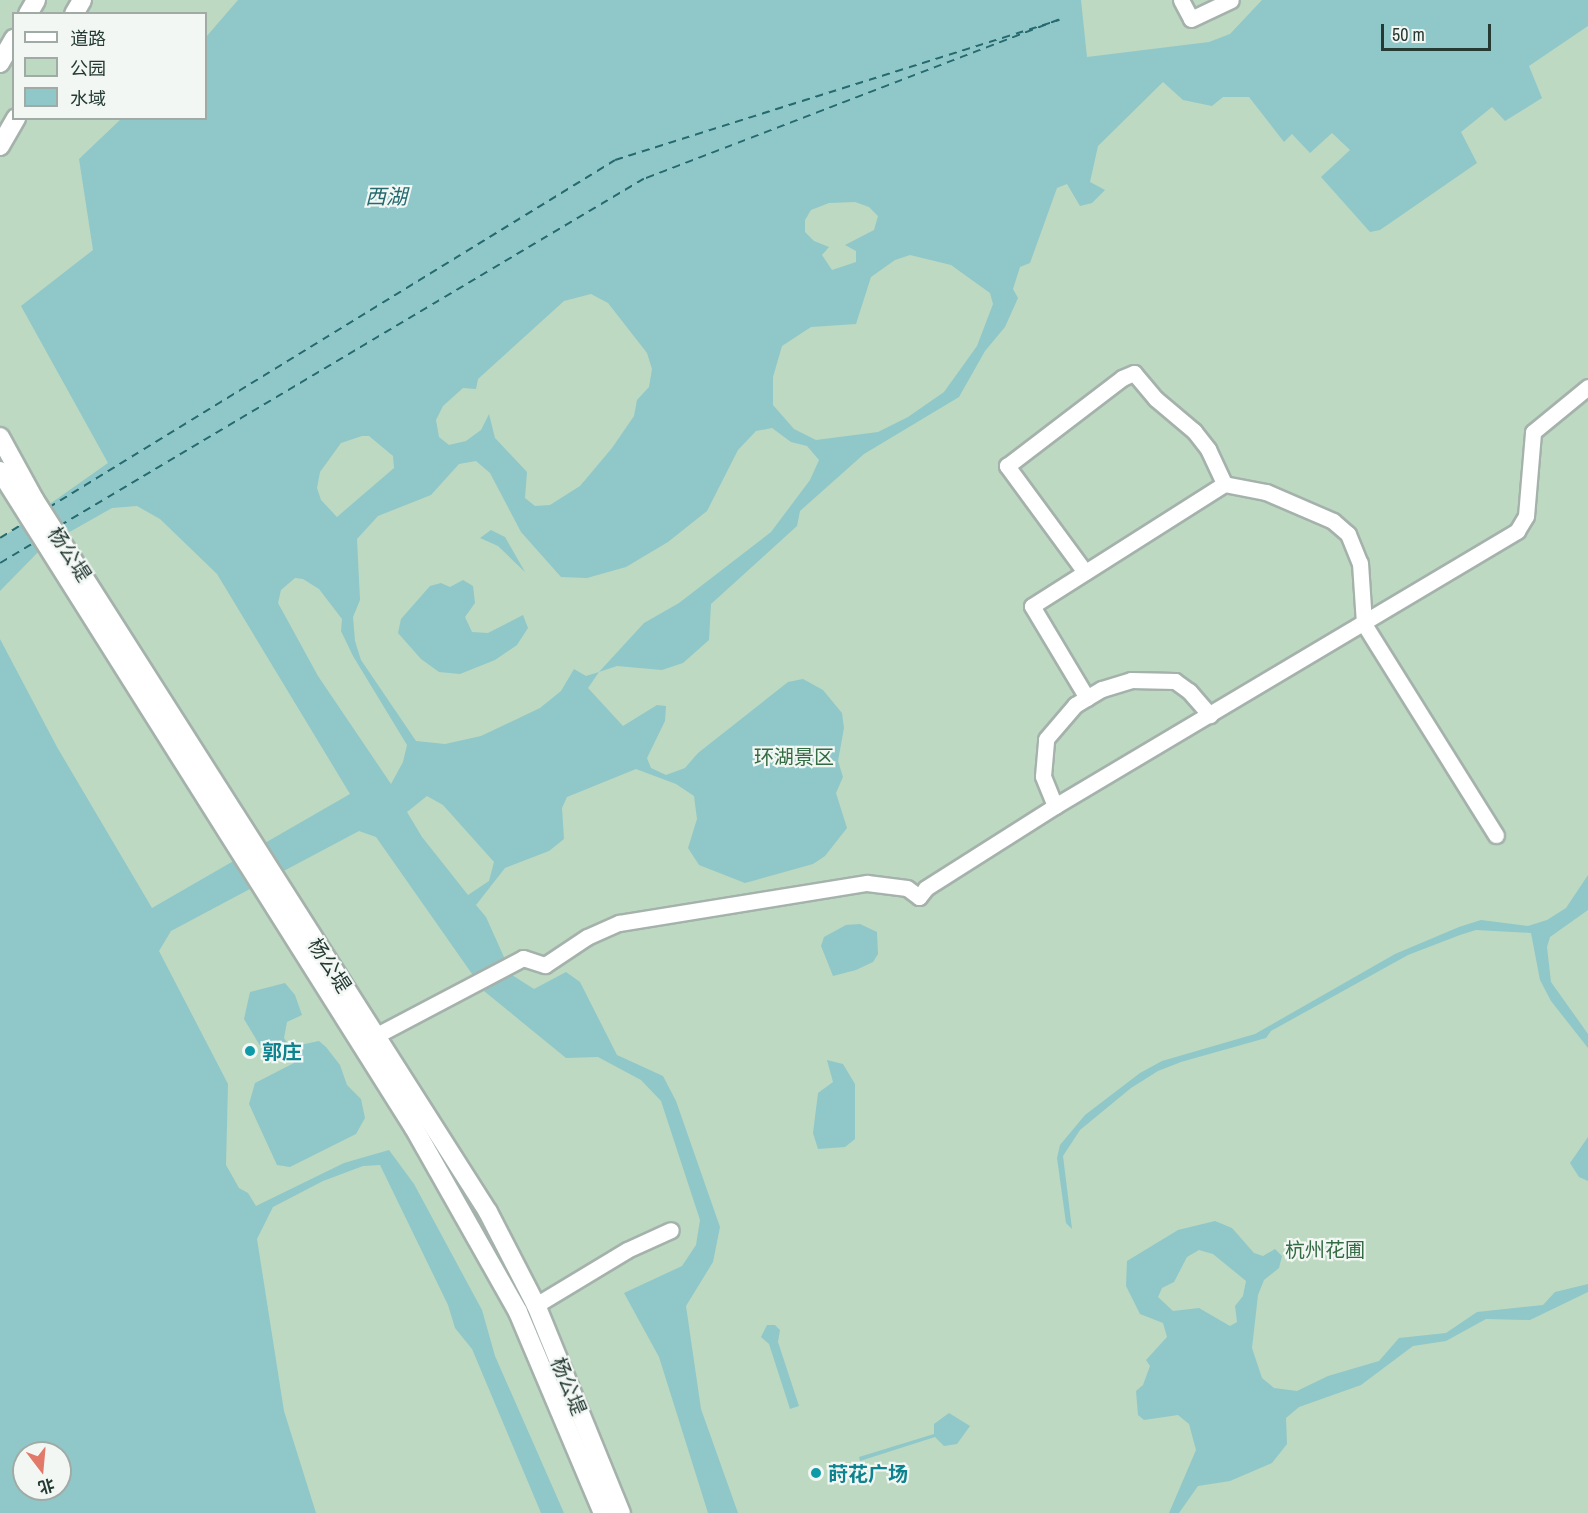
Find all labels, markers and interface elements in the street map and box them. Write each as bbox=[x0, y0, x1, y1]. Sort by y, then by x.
legend bbox=[12, 12, 207, 120]
scale bar bbox=[1384, 12, 1494, 50]
text: 50 m bbox=[1392, 22, 1425, 47]
text: 道路 bbox=[70, 26, 106, 51]
text: 公园 bbox=[70, 56, 106, 81]
text: 水域 bbox=[70, 86, 106, 111]
water label: 西湖 bbox=[365, 184, 407, 210]
street label: 杨公堤 bbox=[44, 522, 96, 586]
park label: 环湖景区 bbox=[754, 744, 834, 768]
street label: 杨公堤 bbox=[304, 933, 356, 997]
place label: 郭庄 bbox=[262, 1039, 302, 1063]
marker: 郭庄 bbox=[243, 1044, 257, 1058]
park label: 杭州花圃 bbox=[1285, 1237, 1365, 1261]
street label: 杨公堤 bbox=[547, 1354, 591, 1418]
north arrow bbox=[12, 1441, 72, 1501]
place label: 莳花广场 bbox=[828, 1461, 908, 1485]
marker: 莳花广场 bbox=[809, 1466, 823, 1480]
text: 北 bbox=[36, 1474, 57, 1499]

